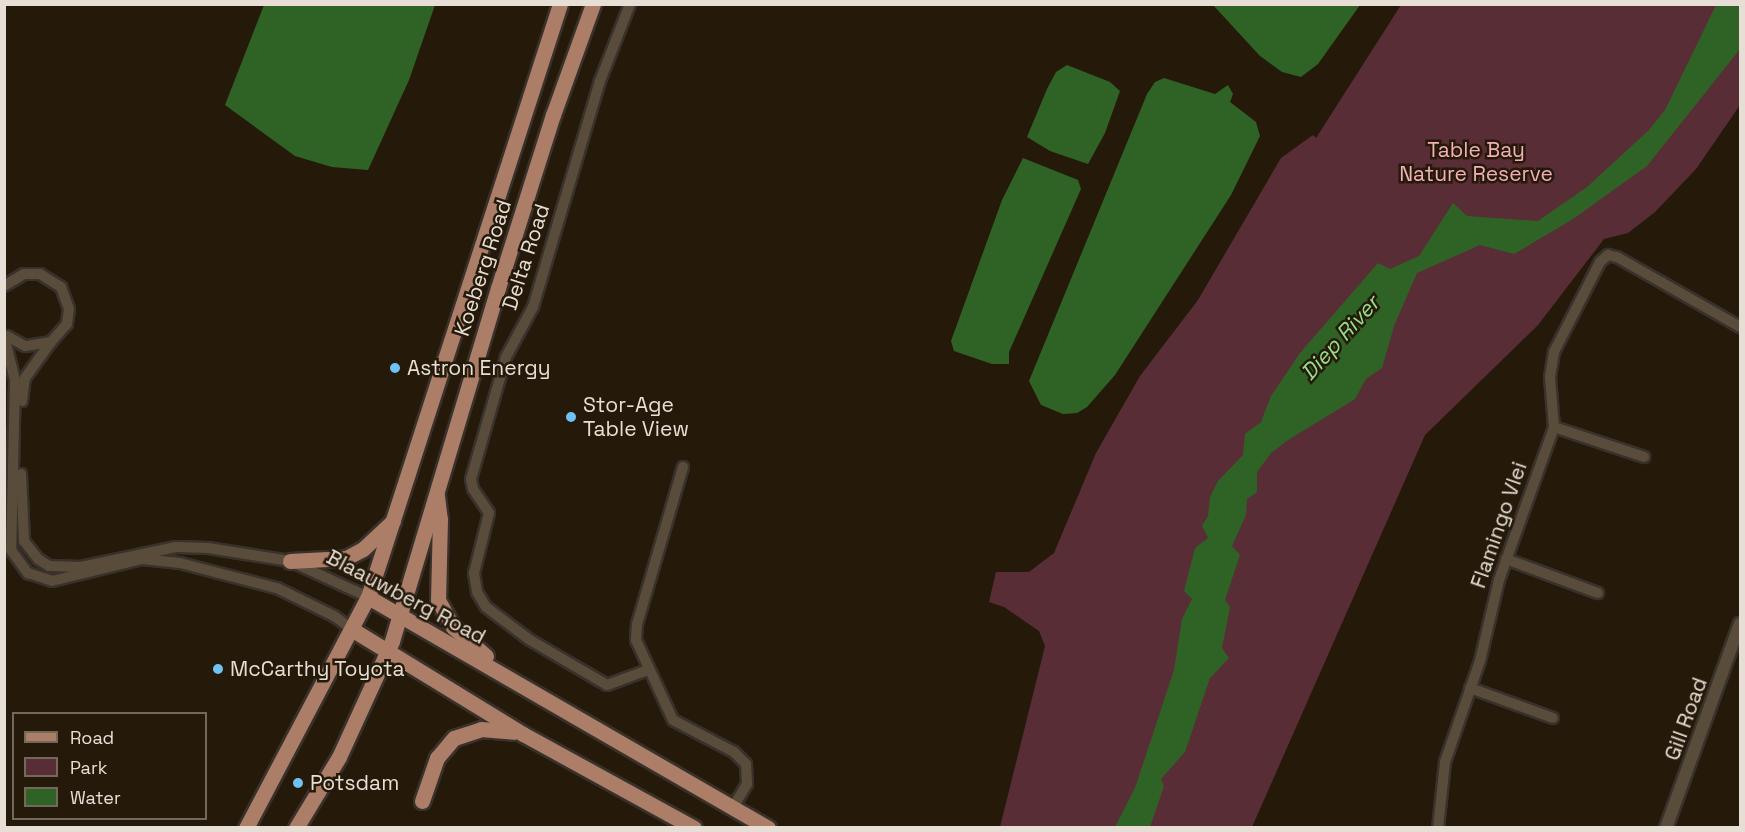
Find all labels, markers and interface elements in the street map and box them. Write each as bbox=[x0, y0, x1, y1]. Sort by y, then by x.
park label: Table Bay Nature Reserve bbox=[1399, 137, 1553, 187]
street label: Koeberg Road bbox=[449, 197, 517, 339]
street label: Delta Road bbox=[497, 201, 555, 313]
water label: Diep River bbox=[1295, 290, 1385, 386]
place label: Astron Energy bbox=[407, 355, 551, 381]
marker: Astron Energy bbox=[388, 361, 402, 375]
place label: Stor-Age Table View bbox=[583, 392, 689, 442]
marker: Stor-Age Table View bbox=[564, 410, 578, 424]
street label: Flamingo Vlei bbox=[1466, 458, 1532, 592]
street label: Blaauwberg Road bbox=[322, 544, 490, 650]
place label: McCarthy Toyota bbox=[230, 656, 405, 682]
marker: McCarthy Toyota bbox=[211, 662, 225, 676]
street label: Gill Road bbox=[1659, 674, 1713, 764]
legend bbox=[12, 712, 207, 820]
text: Road bbox=[70, 726, 114, 749]
text: Park bbox=[70, 756, 107, 779]
place label: Potsdam bbox=[310, 770, 399, 796]
marker: Potsdam bbox=[291, 776, 305, 790]
text: Water bbox=[70, 786, 121, 809]

